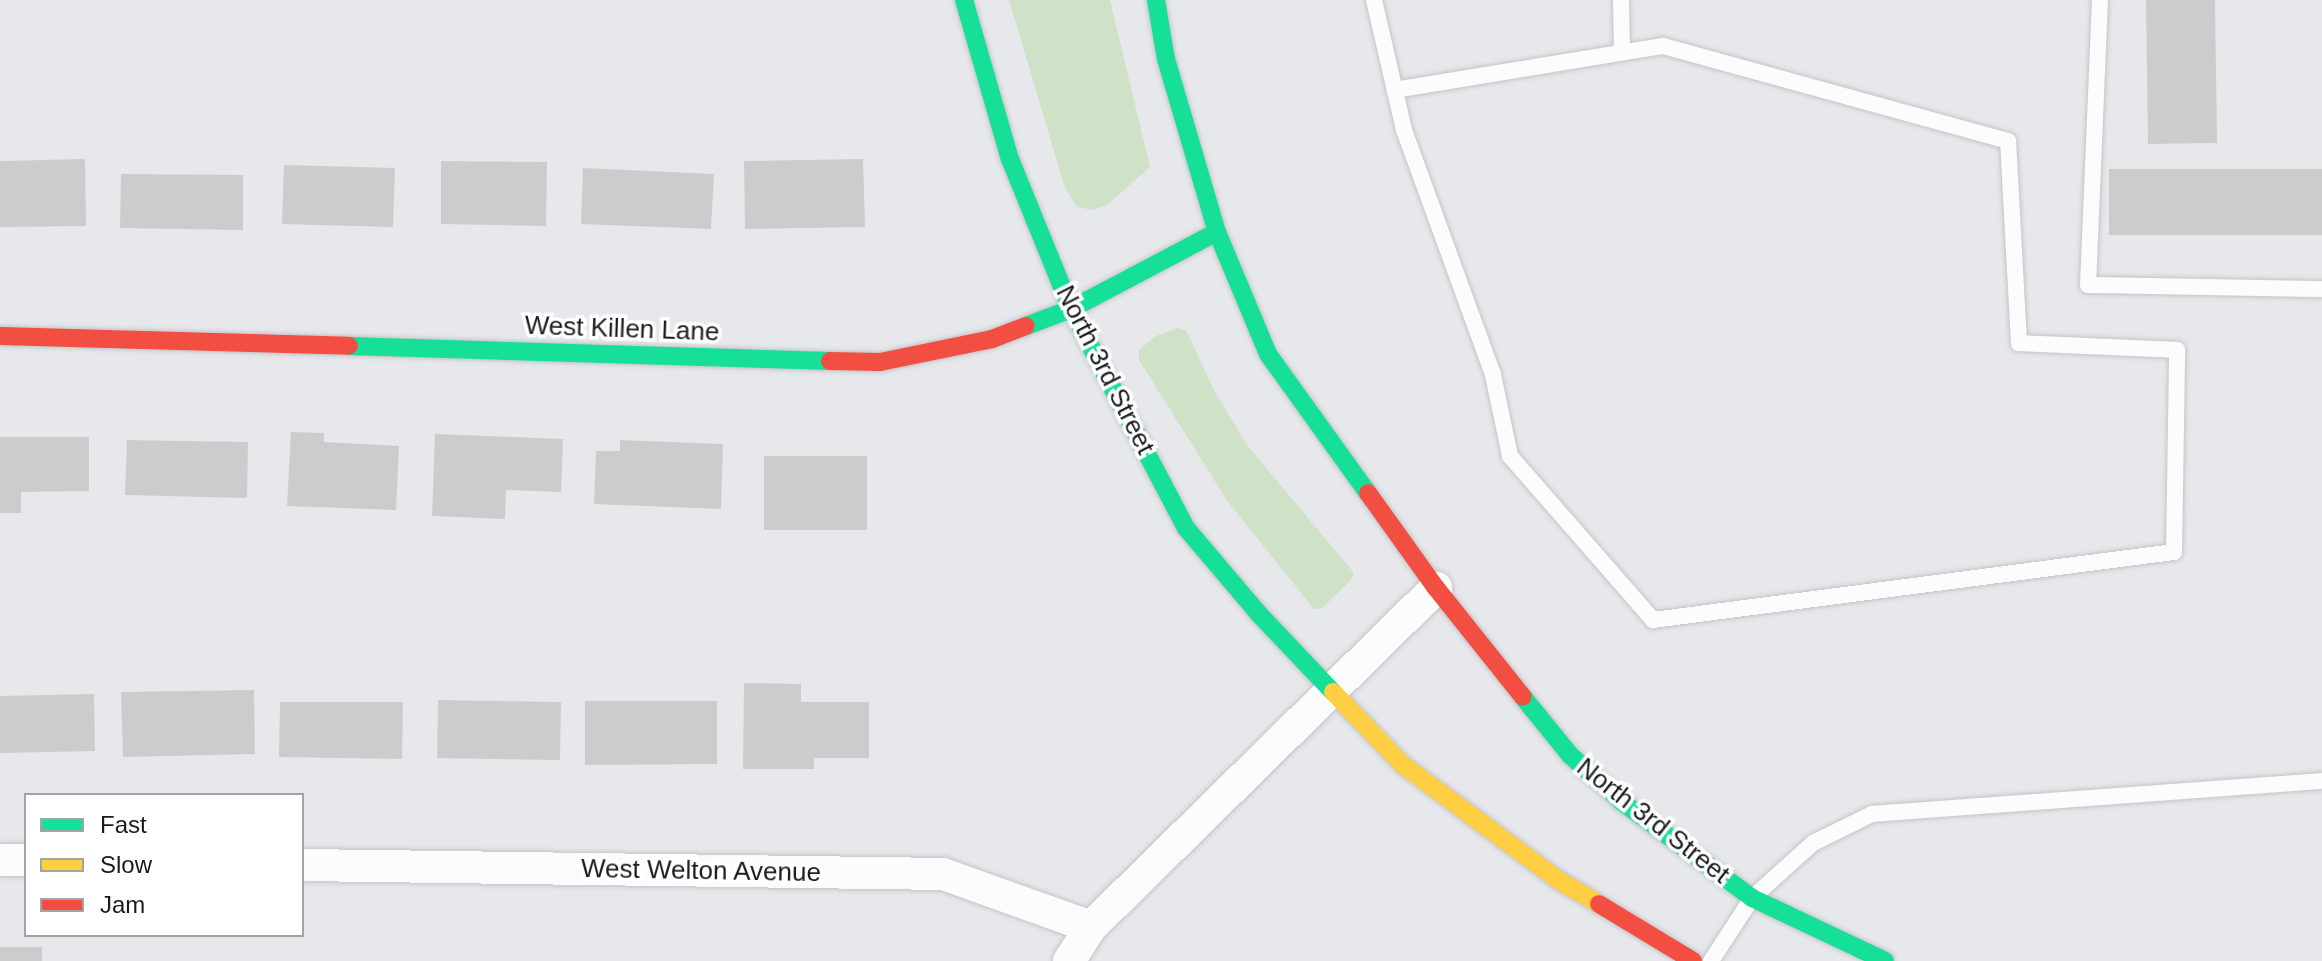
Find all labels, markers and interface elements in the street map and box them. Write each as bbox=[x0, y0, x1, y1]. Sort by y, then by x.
street label: North 3rd Street bbox=[1049, 281, 1161, 459]
street label: West Killen Lane bbox=[524, 310, 720, 348]
street label: North 3rd Street bbox=[1571, 752, 1735, 890]
legend bbox=[24, 793, 304, 937]
text: Fast bbox=[100, 811, 147, 838]
text: Slow bbox=[100, 851, 152, 878]
street label: West Welton Avenue bbox=[580, 853, 822, 889]
text: Jam bbox=[100, 891, 145, 918]

